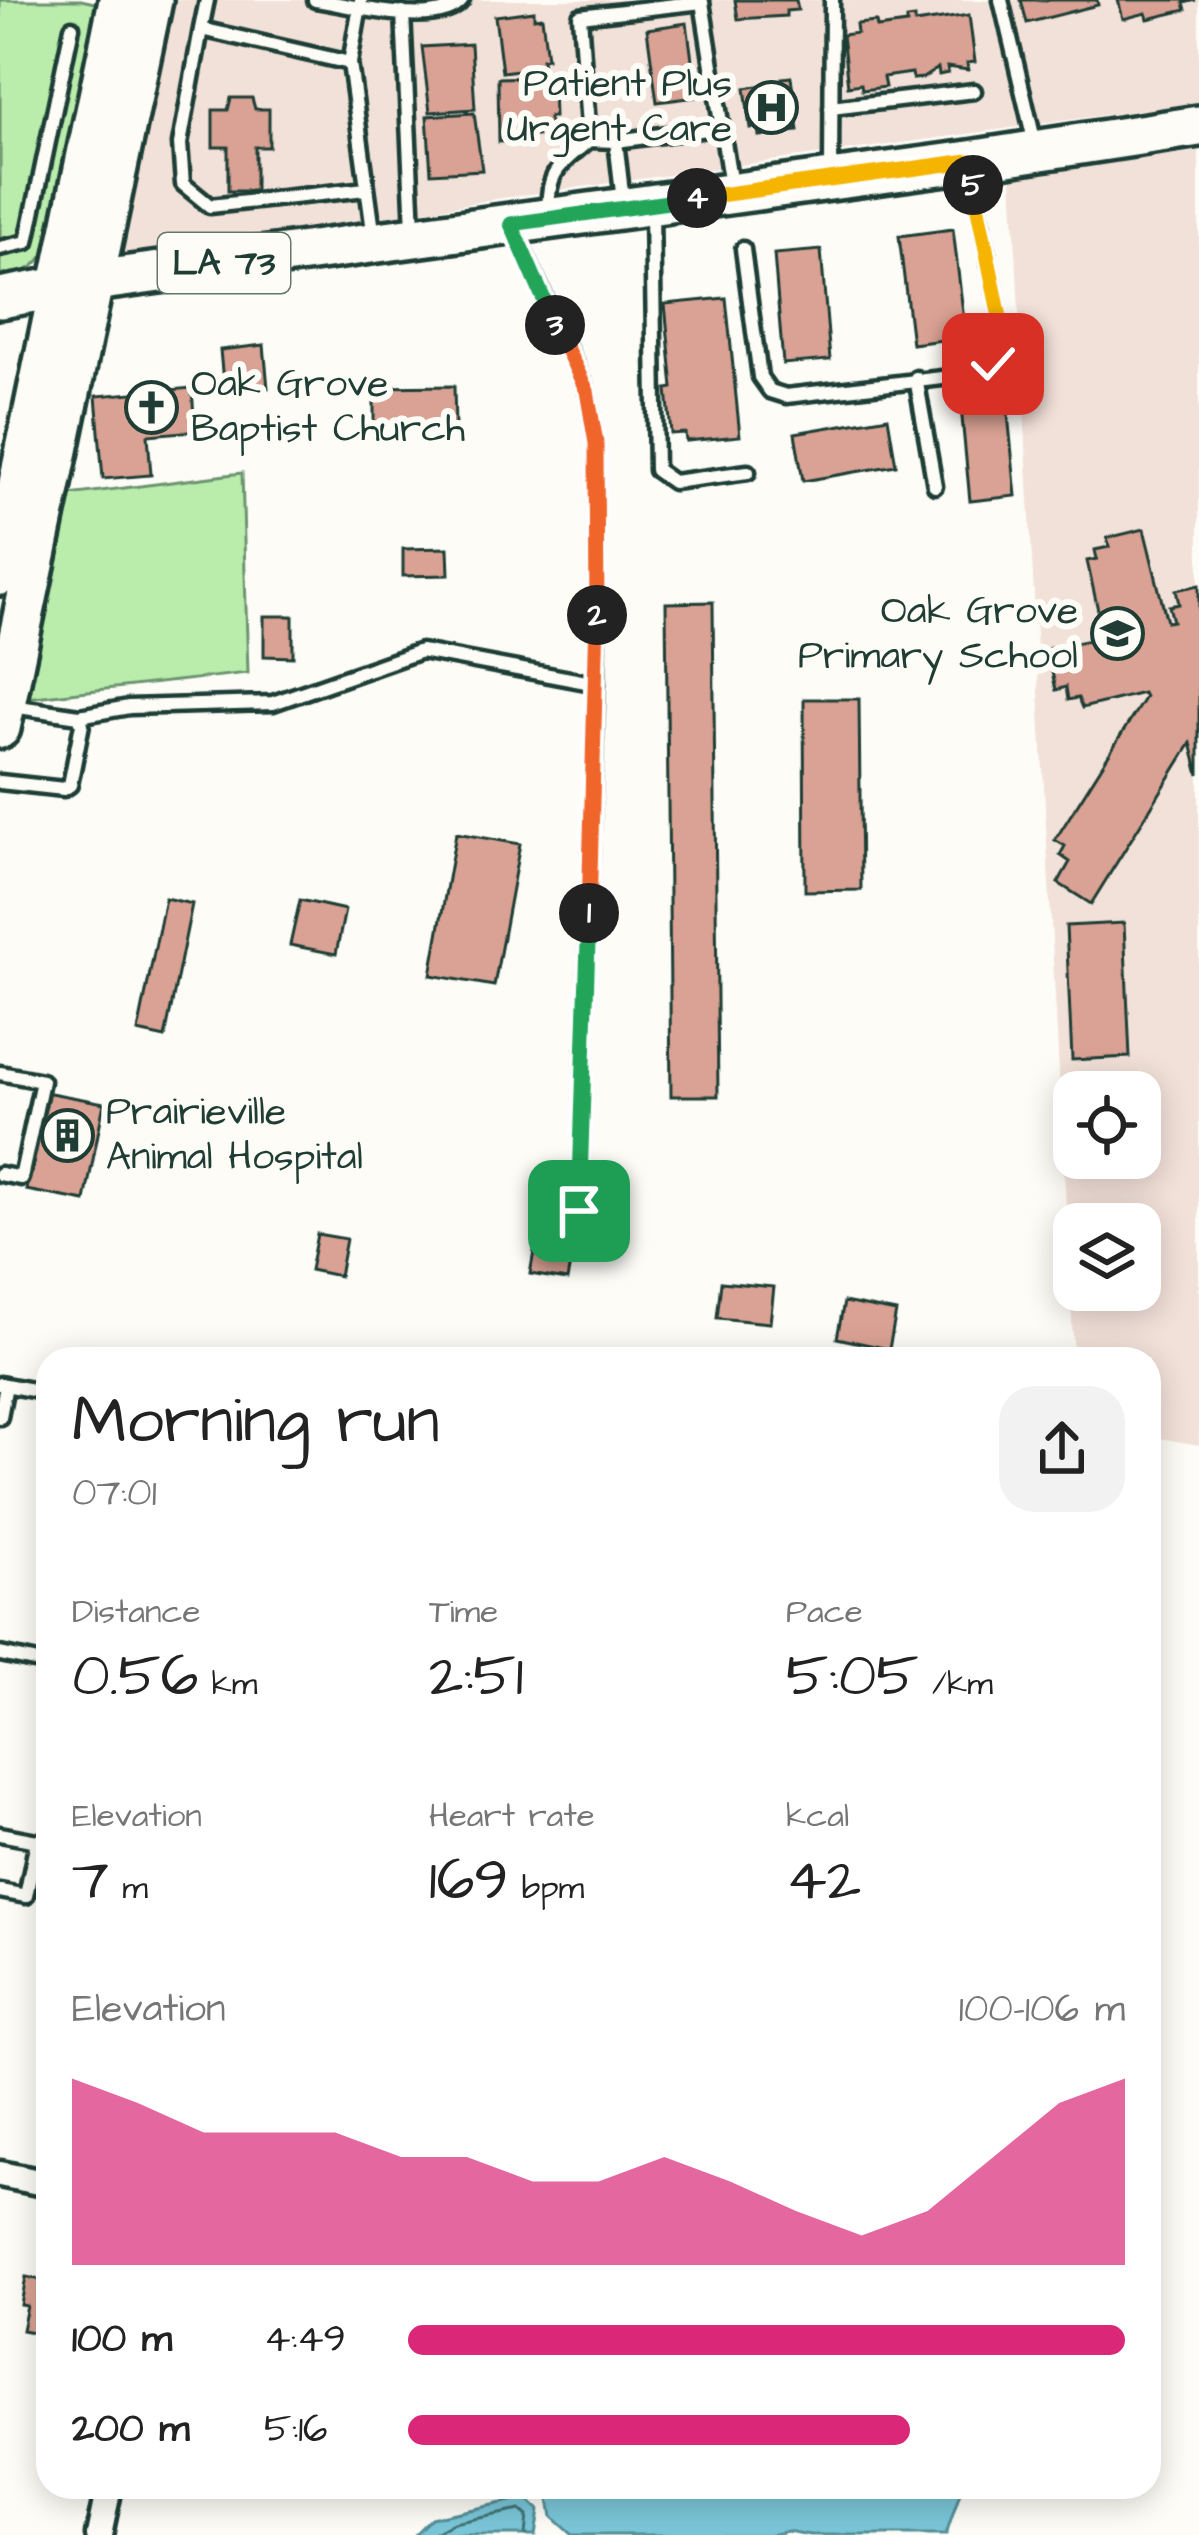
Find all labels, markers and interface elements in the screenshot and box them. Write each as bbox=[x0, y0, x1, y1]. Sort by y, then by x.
place label: Patient Plus Urgent Care bbox=[506, 58, 732, 157]
hospital icon: Patient Plus Urgent Care bbox=[743, 79, 799, 135]
pin: 5 bbox=[943, 155, 1003, 215]
text: 5 bbox=[961, 162, 985, 208]
pin: 4 bbox=[667, 168, 727, 228]
text: 4 bbox=[686, 175, 708, 221]
road number: LA 73 bbox=[158, 233, 290, 293]
pin: 3 bbox=[525, 295, 585, 355]
text: 3 bbox=[547, 302, 563, 348]
pin bbox=[942, 313, 1044, 415]
icon: check bbox=[960, 331, 1026, 397]
place label: Oak Grove Baptist Church bbox=[191, 358, 465, 457]
church icon: Oak Grove Baptist Church bbox=[124, 379, 180, 435]
pin: 2 bbox=[567, 585, 627, 645]
place label: Oak Grove Primary School bbox=[798, 585, 1078, 685]
text: 2 bbox=[588, 592, 606, 638]
school or university icon: Oak Grove Primary School bbox=[1089, 606, 1145, 662]
pin: 1 bbox=[559, 883, 619, 943]
text: 1 bbox=[587, 890, 591, 936]
map controls bbox=[1053, 1071, 1161, 1311]
button: locate bbox=[1053, 1071, 1161, 1179]
place label: Prairieville Animal Hospital bbox=[106, 1086, 363, 1185]
building icon: Prairieville Animal Hospital bbox=[39, 1107, 95, 1163]
pin bbox=[528, 1160, 630, 1262]
icon: arrive bbox=[546, 1178, 612, 1244]
button: layers bbox=[1053, 1203, 1161, 1311]
text: Morning run bbox=[72, 1376, 440, 1468]
button: share bbox=[999, 1386, 1125, 1512]
text: 07:01 bbox=[72, 1467, 157, 1521]
text: Distance bbox=[72, 1589, 200, 1635]
text: Time bbox=[429, 1589, 498, 1635]
text: Pace bbox=[786, 1589, 863, 1635]
text: 0.56 bbox=[72, 1635, 198, 1718]
text: 2:51 bbox=[429, 1635, 524, 1718]
text: 5:05 bbox=[786, 1635, 919, 1718]
text: km bbox=[198, 1661, 258, 1707]
text: /km bbox=[919, 1661, 993, 1707]
text: Elevation bbox=[72, 1793, 202, 1839]
text: Heart rate bbox=[429, 1793, 595, 1839]
text: kcal bbox=[786, 1793, 849, 1839]
text: 7 bbox=[72, 1839, 109, 1922]
text: 169 bbox=[429, 1839, 508, 1922]
text: 42 bbox=[786, 1839, 861, 1922]
text: m bbox=[109, 1865, 148, 1911]
text: bpm bbox=[508, 1865, 584, 1911]
text: Elevation bbox=[72, 1983, 226, 2037]
text: 100–106 m bbox=[959, 1983, 1125, 2037]
text: 100 m bbox=[72, 2313, 172, 2367]
text: 4:49 bbox=[264, 2313, 346, 2367]
text: 200 m bbox=[72, 2403, 190, 2457]
text: 5:16 bbox=[264, 2403, 328, 2457]

